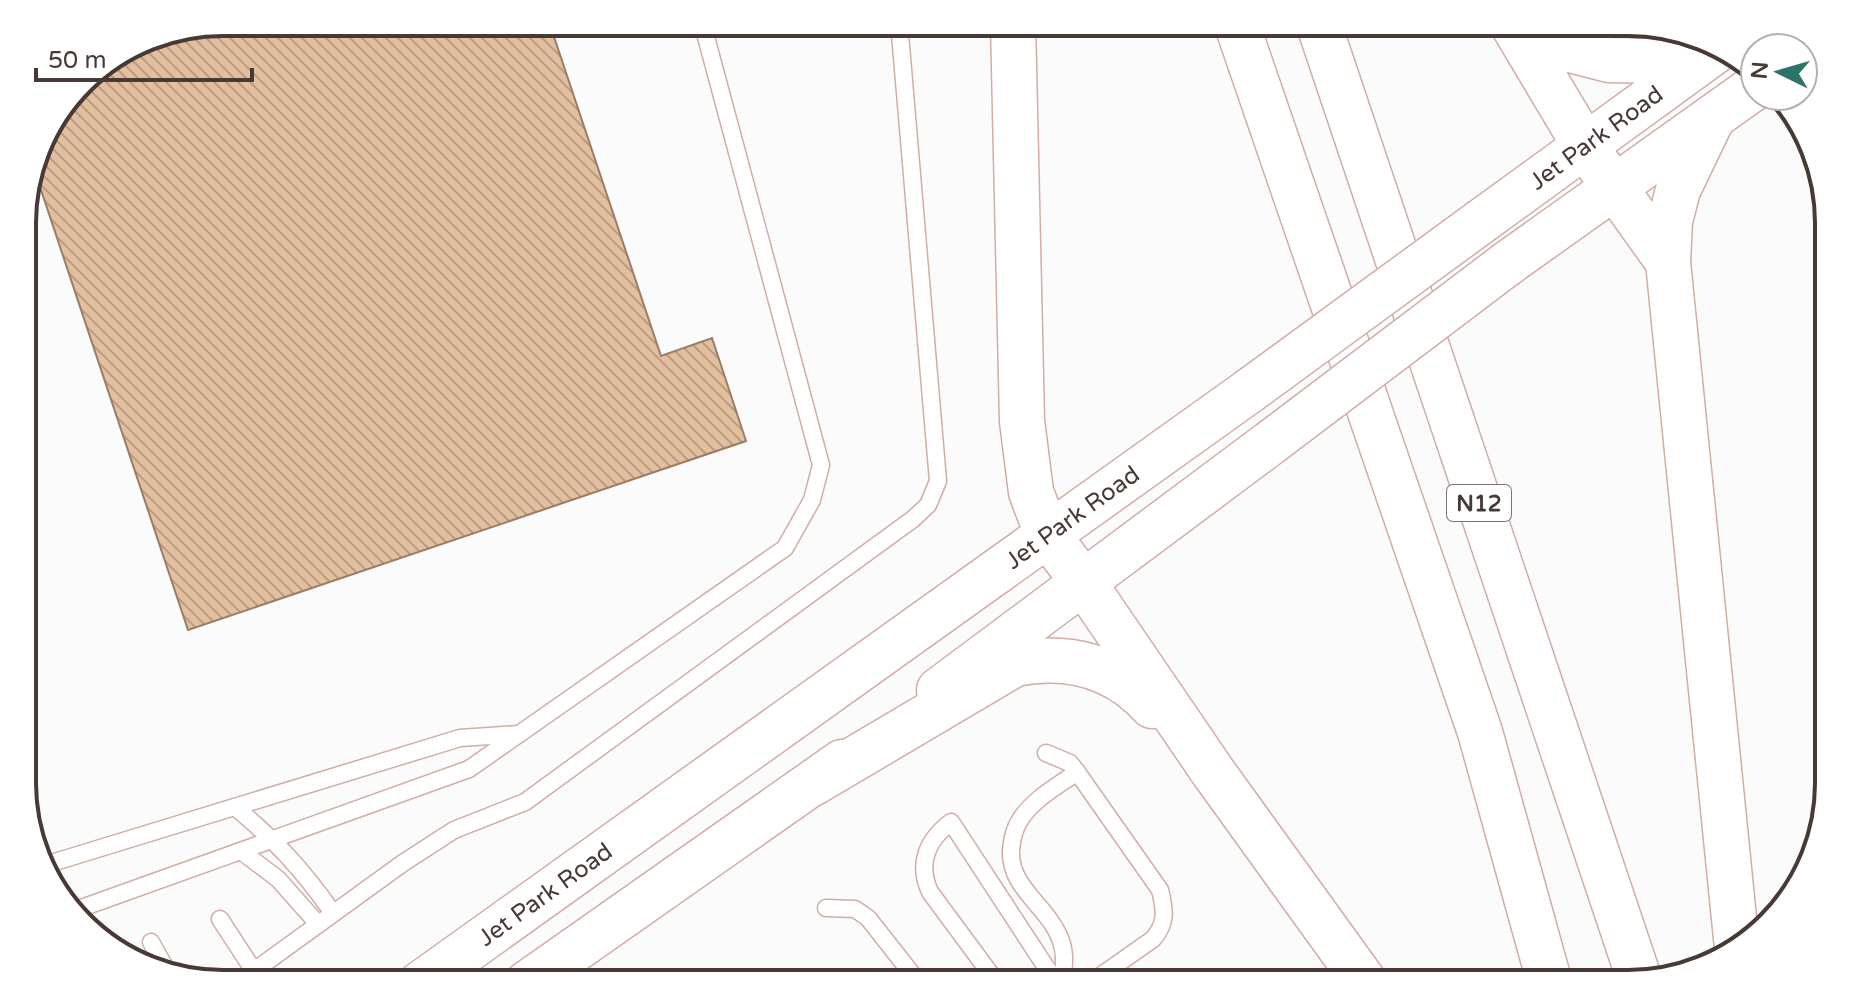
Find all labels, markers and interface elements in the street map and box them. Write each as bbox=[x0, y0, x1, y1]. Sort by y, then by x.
scale bar bbox=[36, 32, 252, 82]
north arrow bbox=[1739, 32, 1819, 112]
text: 50 m bbox=[48, 46, 106, 75]
text: N bbox=[1746, 60, 1774, 80]
street label: Jet Park Road bbox=[1524, 80, 1669, 196]
street label: Jet Park Road bbox=[1000, 460, 1145, 576]
road number: N12 bbox=[1447, 485, 1511, 521]
street label: Jet Park Road bbox=[473, 837, 618, 953]

